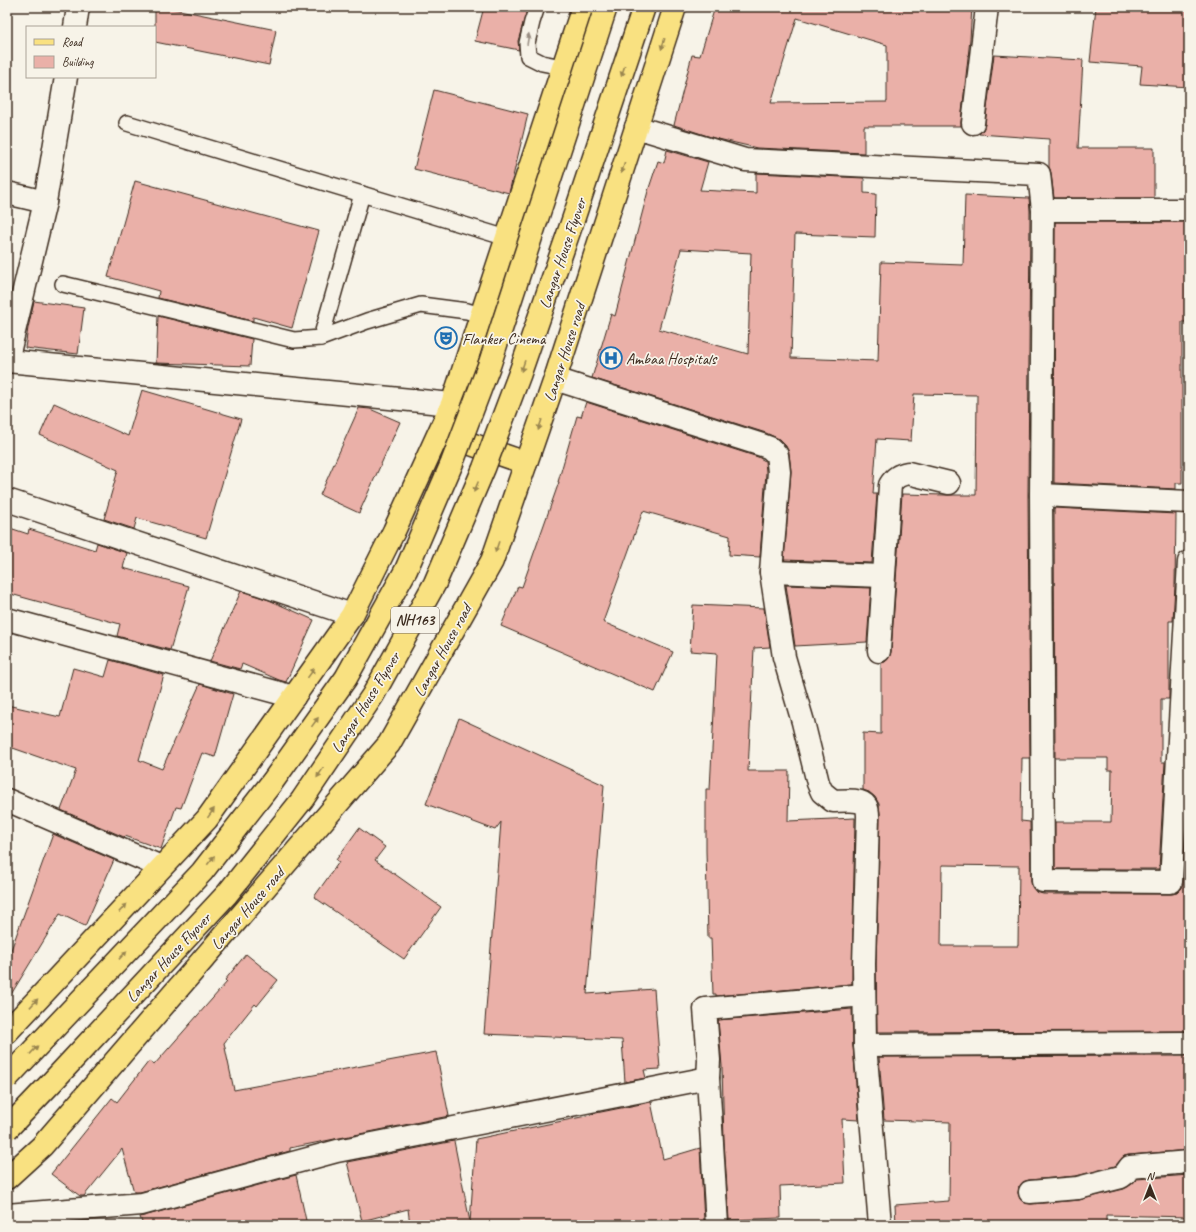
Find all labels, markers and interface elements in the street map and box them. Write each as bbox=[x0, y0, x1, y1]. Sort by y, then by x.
legend bbox=[26, 26, 156, 78]
one-way arrow bbox=[526, 33, 532, 45]
text: Road bbox=[62, 34, 84, 50]
one-way arrow bbox=[660, 38, 666, 50]
text: Building bbox=[62, 54, 94, 70]
one-way arrow bbox=[619, 65, 625, 77]
one-way arrow bbox=[620, 162, 626, 174]
street label: Langar House Flyover bbox=[535, 194, 592, 311]
street label: Langar House road bbox=[540, 298, 591, 404]
theatre icon: Flanker Cinema bbox=[433, 325, 459, 351]
place label: Flanker Cinema bbox=[462, 329, 547, 349]
hospital icon: Ambaa Hospitals bbox=[598, 345, 624, 371]
place label: Ambaa Hospitals bbox=[626, 349, 718, 369]
one-way arrow bbox=[520, 361, 526, 373]
one-way arrow bbox=[536, 419, 542, 431]
one-way arrow bbox=[473, 482, 479, 493]
one-way arrow bbox=[494, 542, 500, 554]
street label: Langar House road bbox=[409, 598, 478, 700]
road number: NH163 bbox=[391, 607, 439, 633]
street label: Langar House Flyover bbox=[327, 647, 406, 757]
one-way arrow bbox=[307, 668, 315, 679]
one-way arrow bbox=[311, 717, 319, 727]
one-way arrow bbox=[316, 768, 324, 778]
one-way arrow bbox=[207, 808, 215, 818]
one-way arrow bbox=[207, 854, 216, 865]
street label: Langar House road bbox=[207, 861, 291, 954]
one-way arrow bbox=[118, 904, 127, 913]
street label: Langar House Flyover bbox=[122, 908, 216, 1007]
one-way arrow bbox=[118, 950, 128, 960]
one-way arrow bbox=[29, 998, 38, 1008]
one-way arrow bbox=[29, 1045, 39, 1055]
north arrow bbox=[1130, 1166, 1170, 1206]
text: N bbox=[1147, 1169, 1156, 1183]

